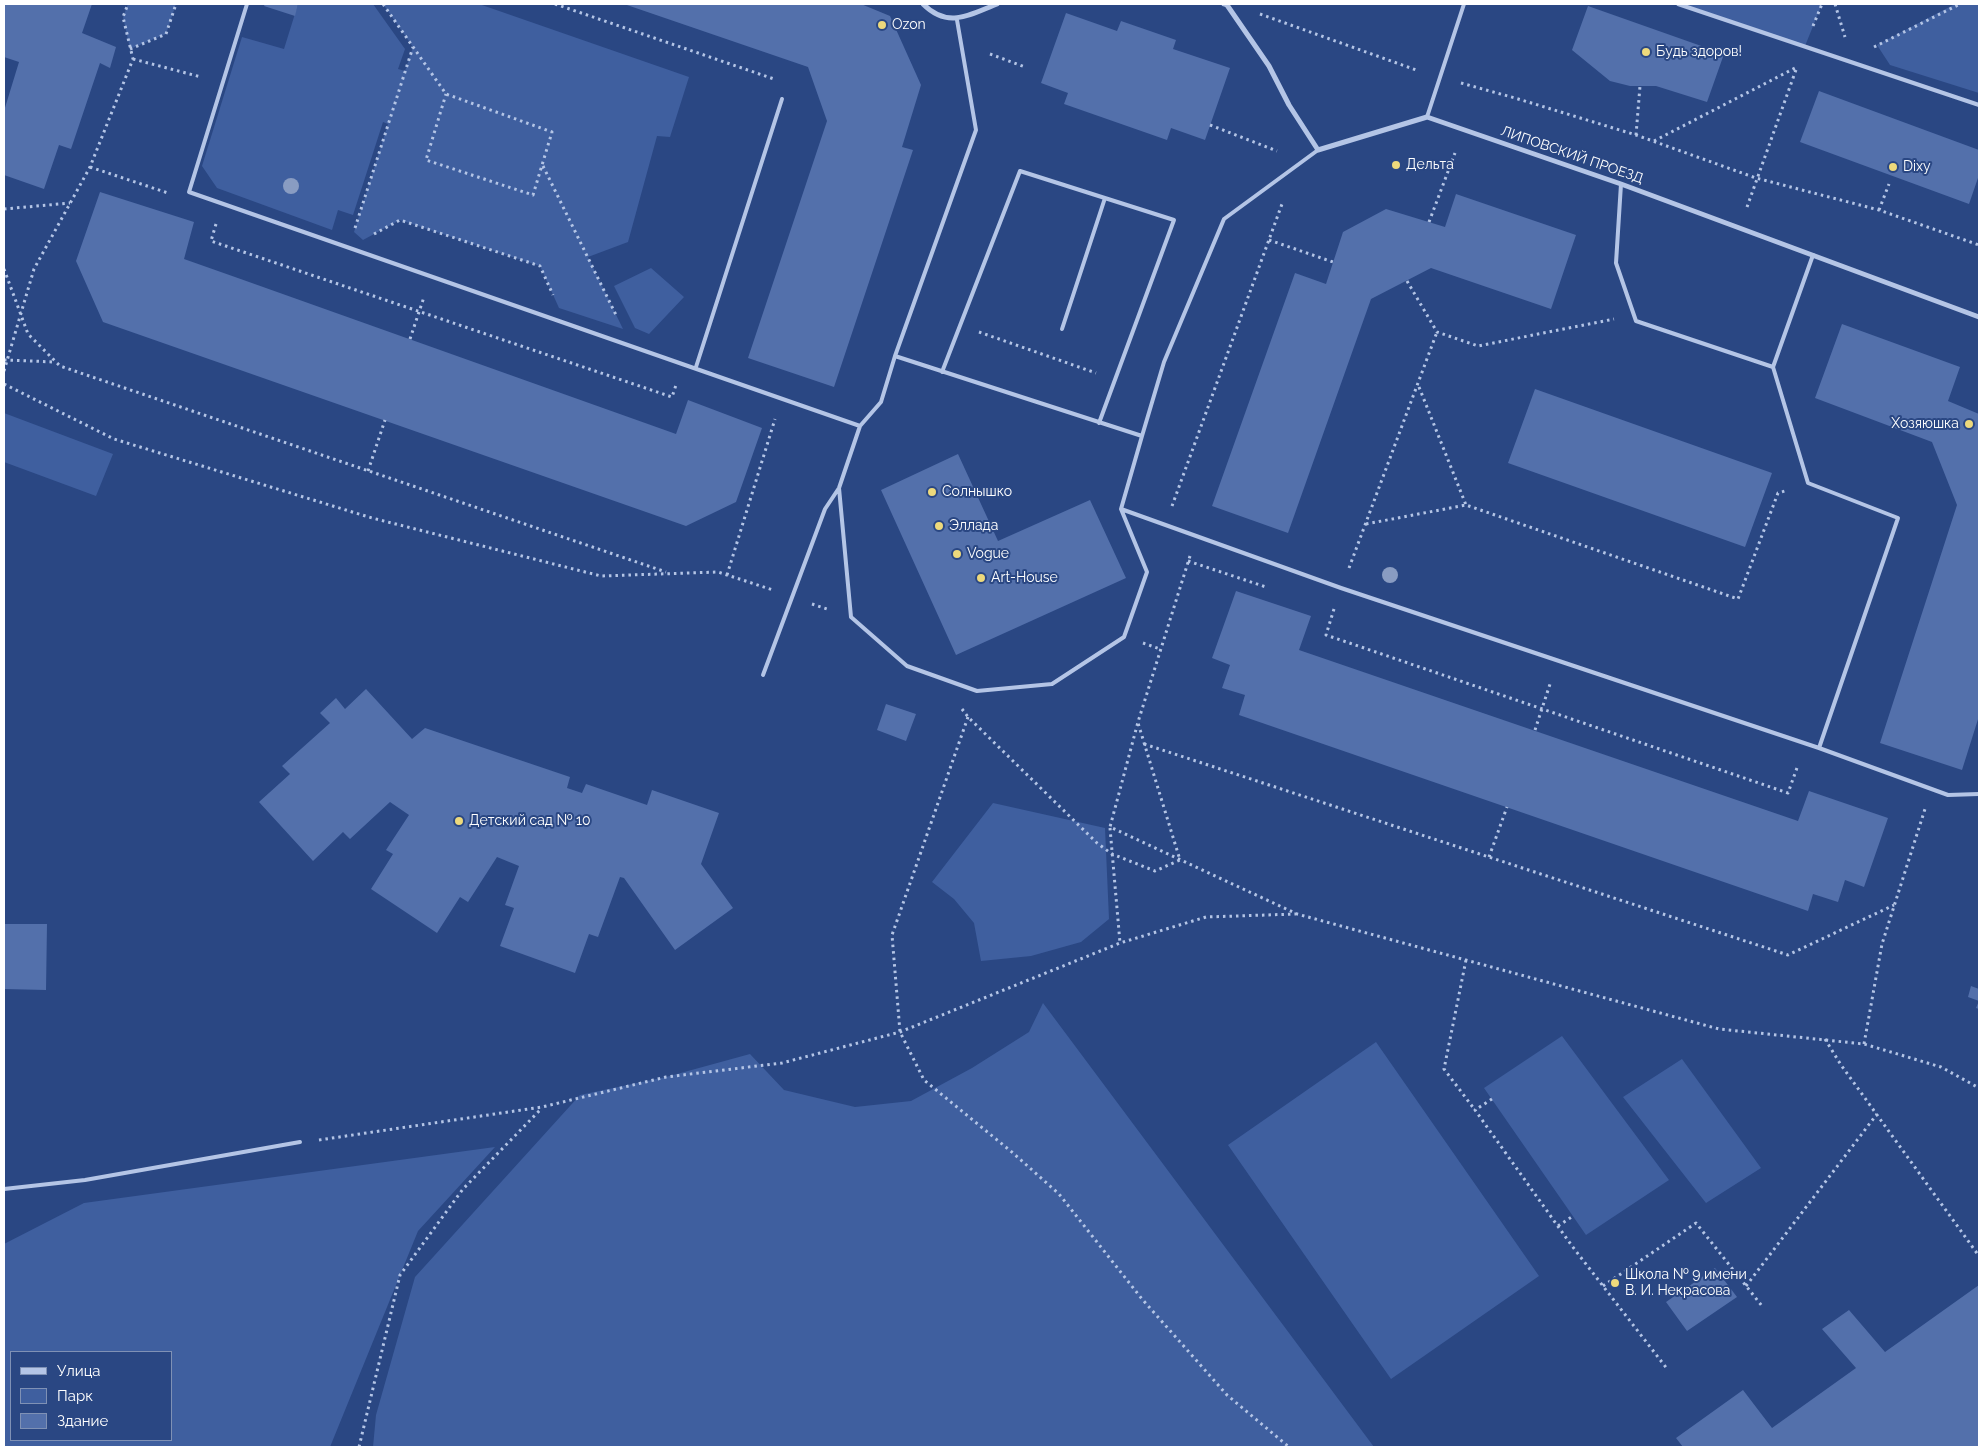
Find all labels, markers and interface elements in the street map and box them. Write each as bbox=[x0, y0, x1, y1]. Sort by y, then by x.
place label: Ozon bbox=[892, 17, 926, 33]
marker: Ozon bbox=[876, 19, 888, 31]
place label: Будь здоров! bbox=[1656, 44, 1742, 60]
marker: Будь здоров! bbox=[1640, 46, 1652, 58]
street label: ЛИПОВСКИЙ ПРОЕЗД bbox=[1499, 123, 1645, 187]
place label: Дельта bbox=[1406, 157, 1454, 173]
marker: Дельта bbox=[1390, 159, 1402, 171]
place label: Dixy bbox=[1903, 159, 1931, 175]
marker: Dixy bbox=[1887, 161, 1899, 173]
place label: Хозяюшка bbox=[1891, 416, 1959, 432]
marker: Хозяюшка bbox=[1963, 418, 1975, 430]
place label: Солнышко bbox=[942, 484, 1012, 500]
marker: Солнышко bbox=[926, 486, 938, 498]
place label: Эллада bbox=[949, 518, 998, 534]
marker: Эллада bbox=[933, 520, 945, 532]
place label: Vogue bbox=[967, 546, 1009, 562]
marker: Vogue bbox=[951, 548, 963, 560]
place label: Art-House bbox=[991, 570, 1058, 586]
marker: Art-House bbox=[975, 572, 987, 584]
place label: Детский сад № 10 bbox=[469, 813, 591, 829]
marker: Детский сад № 10 bbox=[453, 815, 465, 827]
place label: Школа № 9 имени В. И. Некрасова bbox=[1625, 1267, 1747, 1300]
marker: Школа № 9 имени В. И. Некрасова bbox=[1609, 1277, 1621, 1289]
legend bbox=[10, 1351, 172, 1441]
text: Улица bbox=[57, 1362, 101, 1380]
text: Парк bbox=[57, 1387, 93, 1405]
text: Здание bbox=[57, 1412, 108, 1430]

